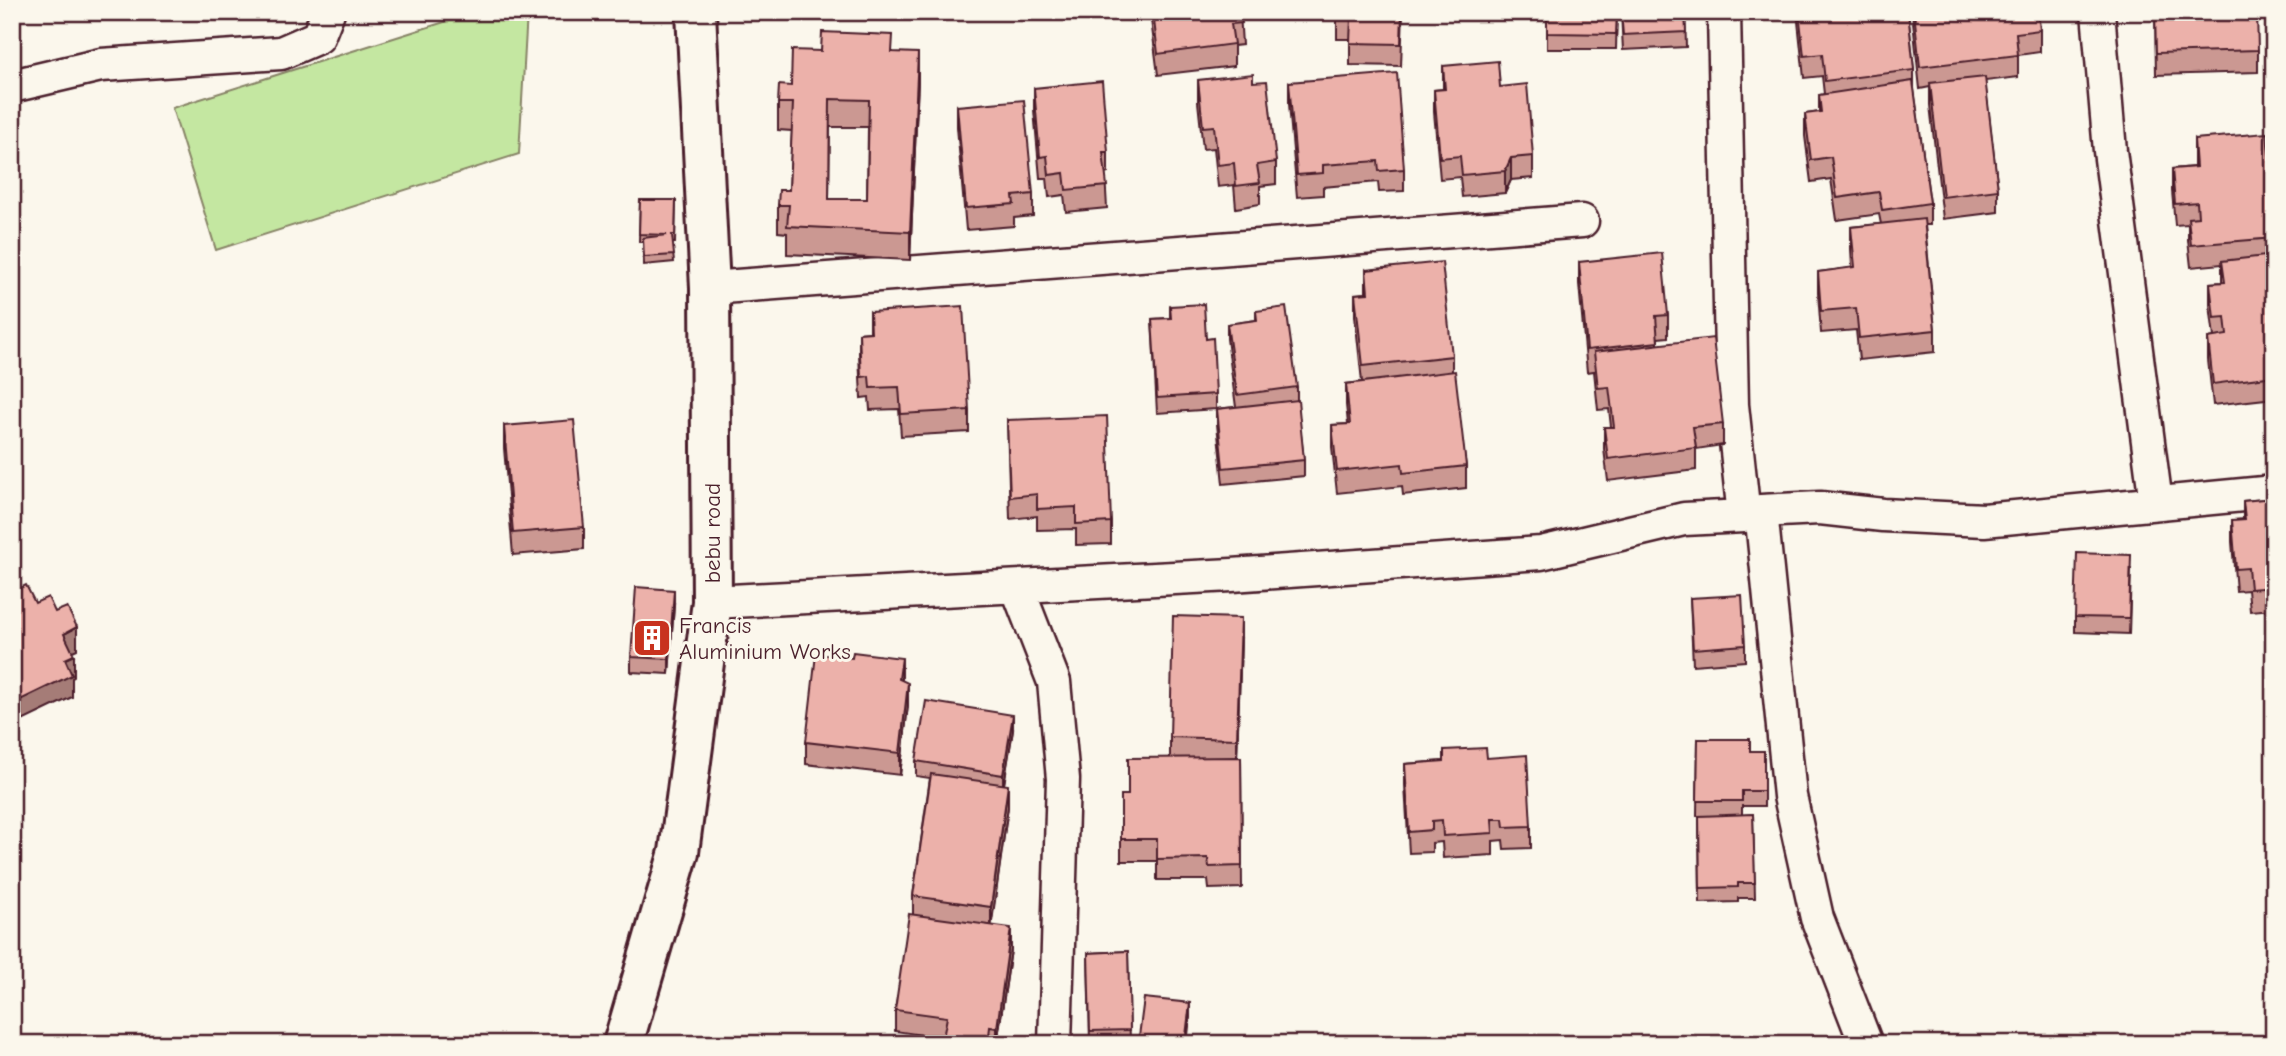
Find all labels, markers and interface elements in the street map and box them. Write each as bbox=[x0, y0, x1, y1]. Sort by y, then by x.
street label: bebu road bbox=[699, 483, 726, 583]
place label: Francis Aluminium Works bbox=[679, 612, 851, 665]
building icon: Francis Aluminium Works bbox=[631, 617, 673, 659]

